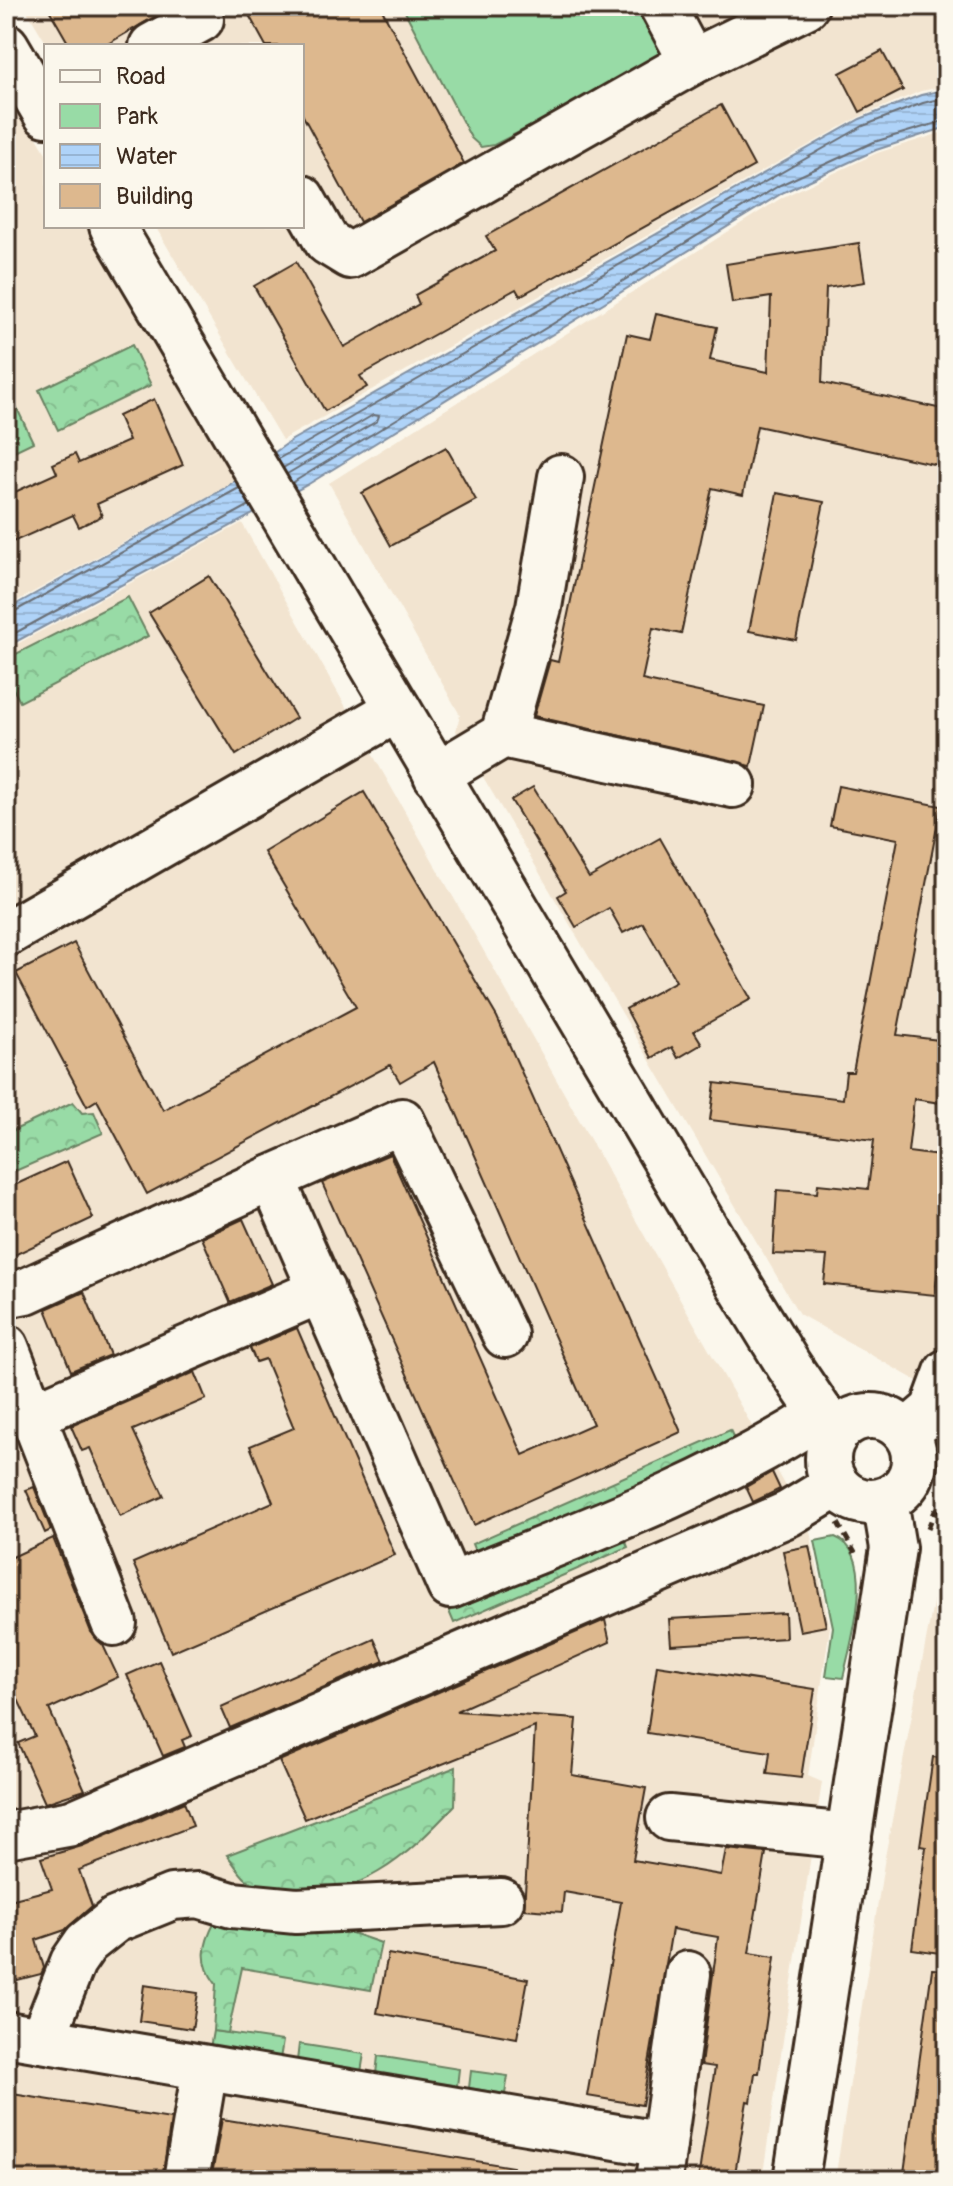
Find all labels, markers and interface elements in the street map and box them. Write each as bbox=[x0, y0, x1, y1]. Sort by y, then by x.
legend bbox=[44, 44, 304, 228]
text: Road bbox=[116, 62, 166, 91]
text: Park bbox=[116, 102, 158, 131]
text: Water bbox=[116, 142, 177, 171]
text: Building bbox=[116, 182, 193, 211]

